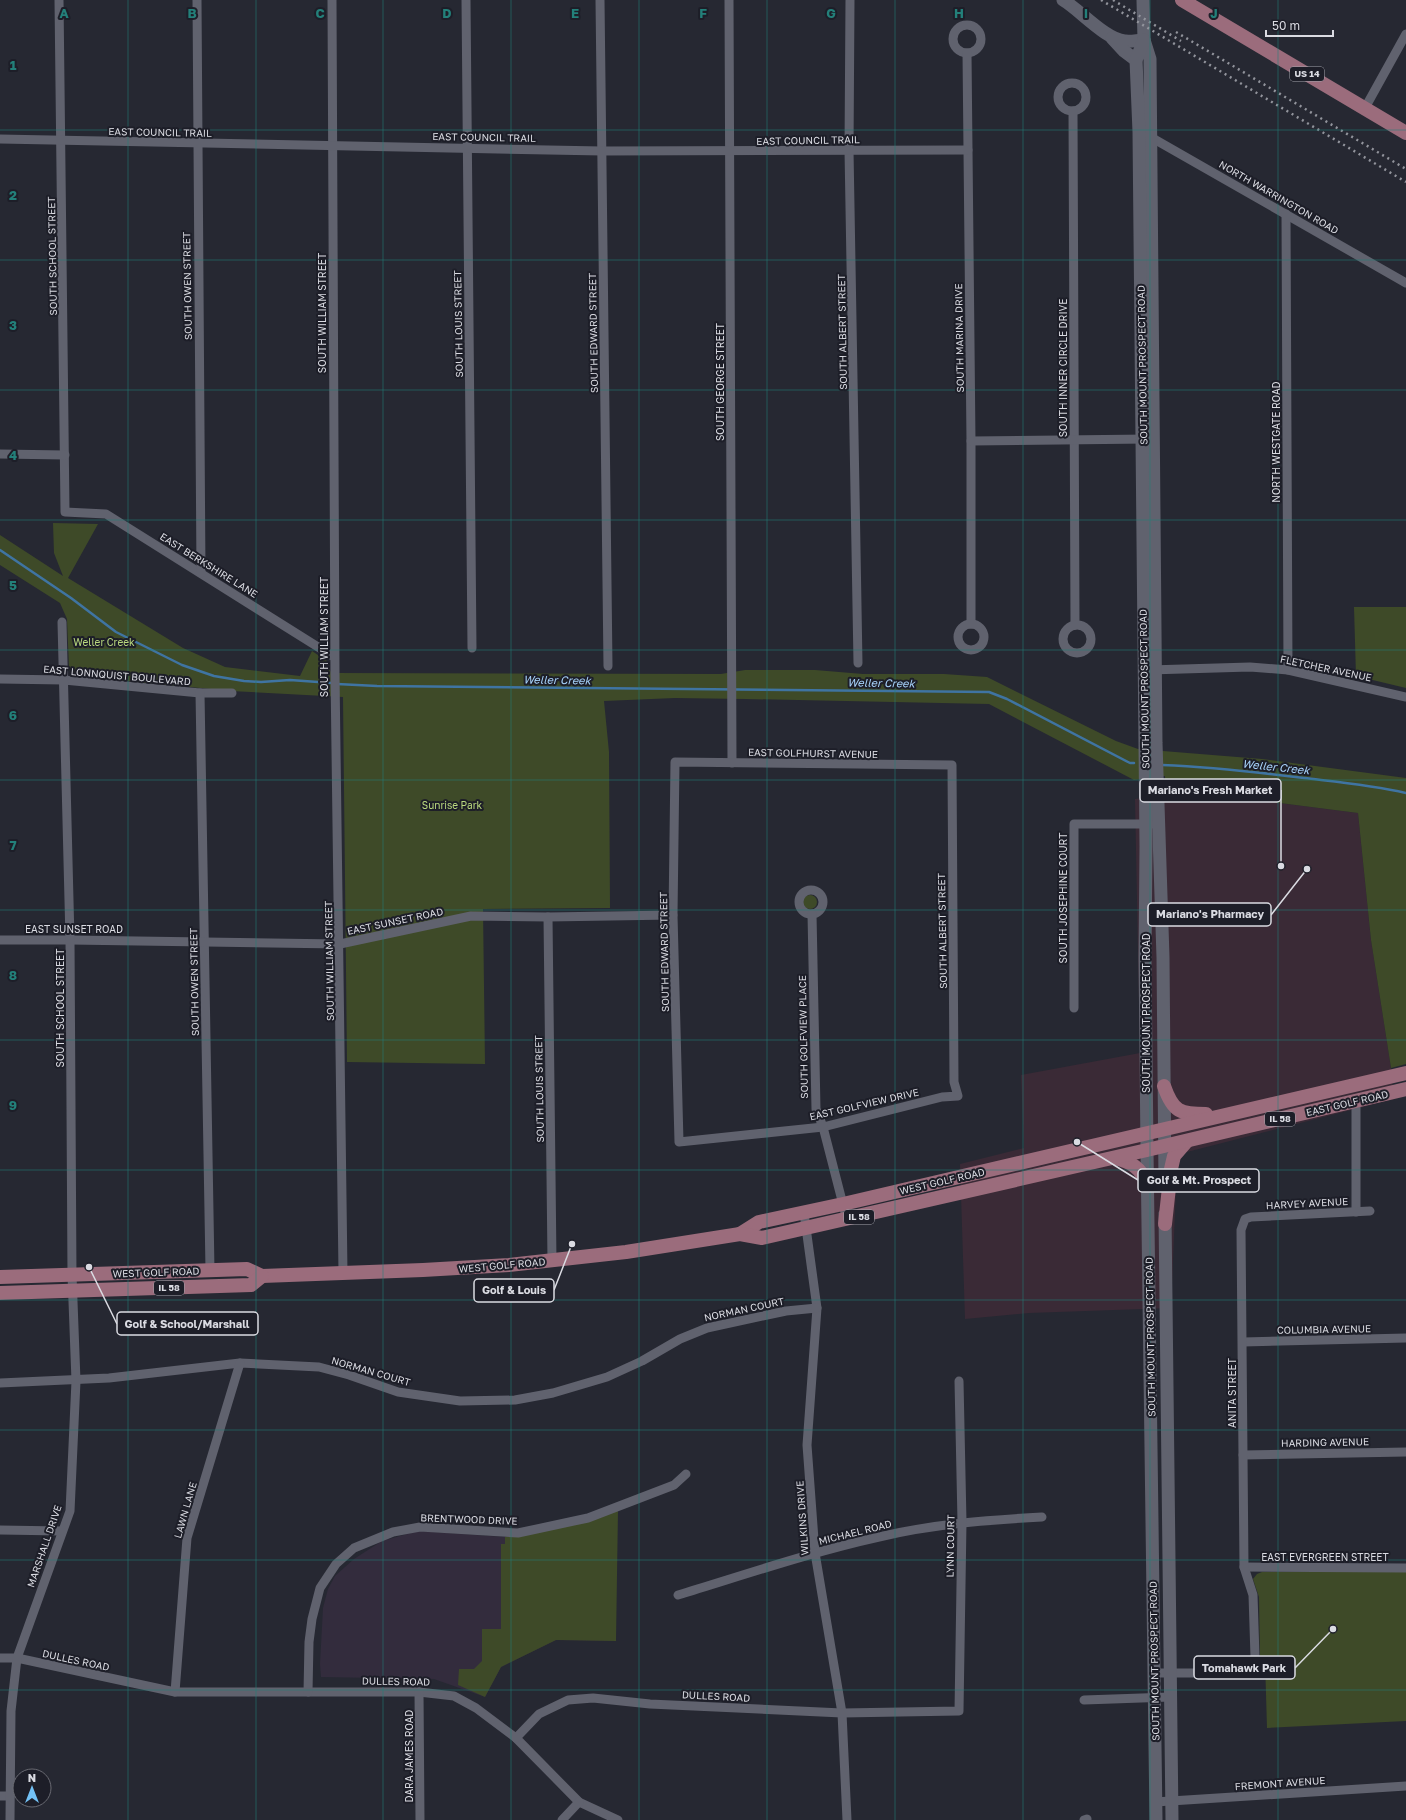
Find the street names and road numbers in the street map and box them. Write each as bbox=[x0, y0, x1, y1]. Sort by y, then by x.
road number: US 14 bbox=[1290, 67, 1324, 81]
street label: EAST COUNCIL TRAIL bbox=[108, 125, 212, 139]
street label: EAST COUNCIL TRAIL bbox=[432, 130, 536, 144]
street label: EAST COUNCIL TRAIL bbox=[756, 133, 860, 147]
street label: NORTH WARRINGTON ROAD bbox=[1217, 158, 1341, 236]
street label: SOUTH SCHOOL STREET bbox=[45, 196, 59, 316]
street label: SOUTH OWEN STREET bbox=[180, 232, 194, 340]
street label: SOUTH WILLIAM STREET bbox=[316, 253, 328, 373]
street label: SOUTH LOUIS STREET bbox=[451, 270, 465, 378]
street label: SOUTH EDWARD STREET bbox=[586, 273, 600, 393]
street label: SOUTH ALBERT STREET bbox=[835, 274, 849, 390]
street label: SOUTH MARINA DRIVE bbox=[952, 283, 966, 393]
street label: SOUTH MOUNT PROSPECT ROAD bbox=[1135, 285, 1149, 445]
street label: SOUTH INNER CIRCLE DRIVE bbox=[1057, 299, 1069, 437]
street label: SOUTH GEORGE STREET bbox=[714, 323, 726, 441]
street label: NORTH WESTGATE ROAD bbox=[1270, 381, 1282, 503]
street label: EAST BERKSHIRE LANE bbox=[158, 530, 260, 600]
street label: SOUTH WILLIAM STREET bbox=[318, 577, 330, 697]
street label: SOUTH MOUNT PROSPECT ROAD bbox=[1137, 609, 1151, 769]
street label: FLETCHER AVENUE bbox=[1279, 652, 1373, 684]
street label: EAST LONNQUIST BOULEVARD bbox=[43, 663, 191, 687]
street label: EAST GOLFHURST AVENUE bbox=[748, 746, 878, 760]
street label: SOUTH JOSEPHINE COURT bbox=[1057, 833, 1069, 963]
street label: SOUTH ALBERT STREET bbox=[935, 873, 949, 989]
street label: SOUTH EDWARD STREET bbox=[657, 892, 671, 1012]
street label: SOUTH WILLIAM STREET bbox=[322, 901, 336, 1021]
street label: EAST SUNSET ROAD bbox=[346, 905, 444, 937]
street label: EAST SUNSET ROAD bbox=[25, 923, 123, 935]
street label: SOUTH OWEN STREET bbox=[187, 928, 201, 1036]
street label: SOUTH MOUNT PROSPECT ROAD bbox=[1140, 933, 1152, 1093]
street label: SOUTH SCHOOL STREET bbox=[54, 949, 66, 1068]
street label: SOUTH GOLFVIEW PLACE bbox=[796, 975, 810, 1099]
street label: SOUTH LOUIS STREET bbox=[532, 1035, 546, 1143]
street label: EAST GOLFVIEW DRIVE bbox=[808, 1086, 920, 1122]
street label: EAST GOLF ROAD bbox=[1305, 1088, 1389, 1118]
road number: IL 58 bbox=[1265, 1112, 1295, 1126]
street label: WEST GOLF ROAD bbox=[898, 1165, 986, 1197]
street label: HARVEY AVENUE bbox=[1266, 1195, 1348, 1211]
road number: IL 58 bbox=[844, 1210, 874, 1224]
street label: WEST GOLF ROAD bbox=[458, 1255, 546, 1275]
street label: SOUTH MOUNT PROSPECT ROAD bbox=[1143, 1257, 1157, 1417]
street label: WEST GOLF ROAD bbox=[112, 1264, 200, 1280]
road number: IL 58 bbox=[154, 1281, 184, 1295]
street label: NORMAN COURT bbox=[703, 1295, 785, 1323]
street label: COLUMBIA AVENUE bbox=[1277, 1322, 1371, 1336]
street label: NORMAN COURT bbox=[330, 1354, 412, 1388]
street label: ANITA STREET bbox=[1226, 1358, 1238, 1428]
street label: HARDING AVENUE bbox=[1281, 1435, 1369, 1449]
street label: LAWN LANE bbox=[171, 1480, 199, 1540]
street label: WILKINS DRIVE bbox=[793, 1480, 811, 1556]
street label: MARSHALL DRIVE bbox=[24, 1503, 64, 1589]
street label: BRENTWOOD DRIVE bbox=[420, 1511, 518, 1527]
street label: LYNN COURT bbox=[943, 1514, 957, 1578]
street label: MICHAEL ROAD bbox=[817, 1517, 893, 1547]
street label: EAST EVERGREEN STREET bbox=[1261, 1551, 1389, 1563]
street label: SOUTH MOUNT PROSPECT ROAD bbox=[1147, 1581, 1161, 1741]
street label: DULLES ROAD bbox=[41, 1647, 111, 1673]
street label: DULLES ROAD bbox=[362, 1674, 430, 1688]
street label: DULLES ROAD bbox=[682, 1688, 750, 1704]
street label: DARA JAMES ROAD bbox=[403, 1710, 415, 1802]
street label: FREMONT AVENUE bbox=[1234, 1774, 1326, 1792]

